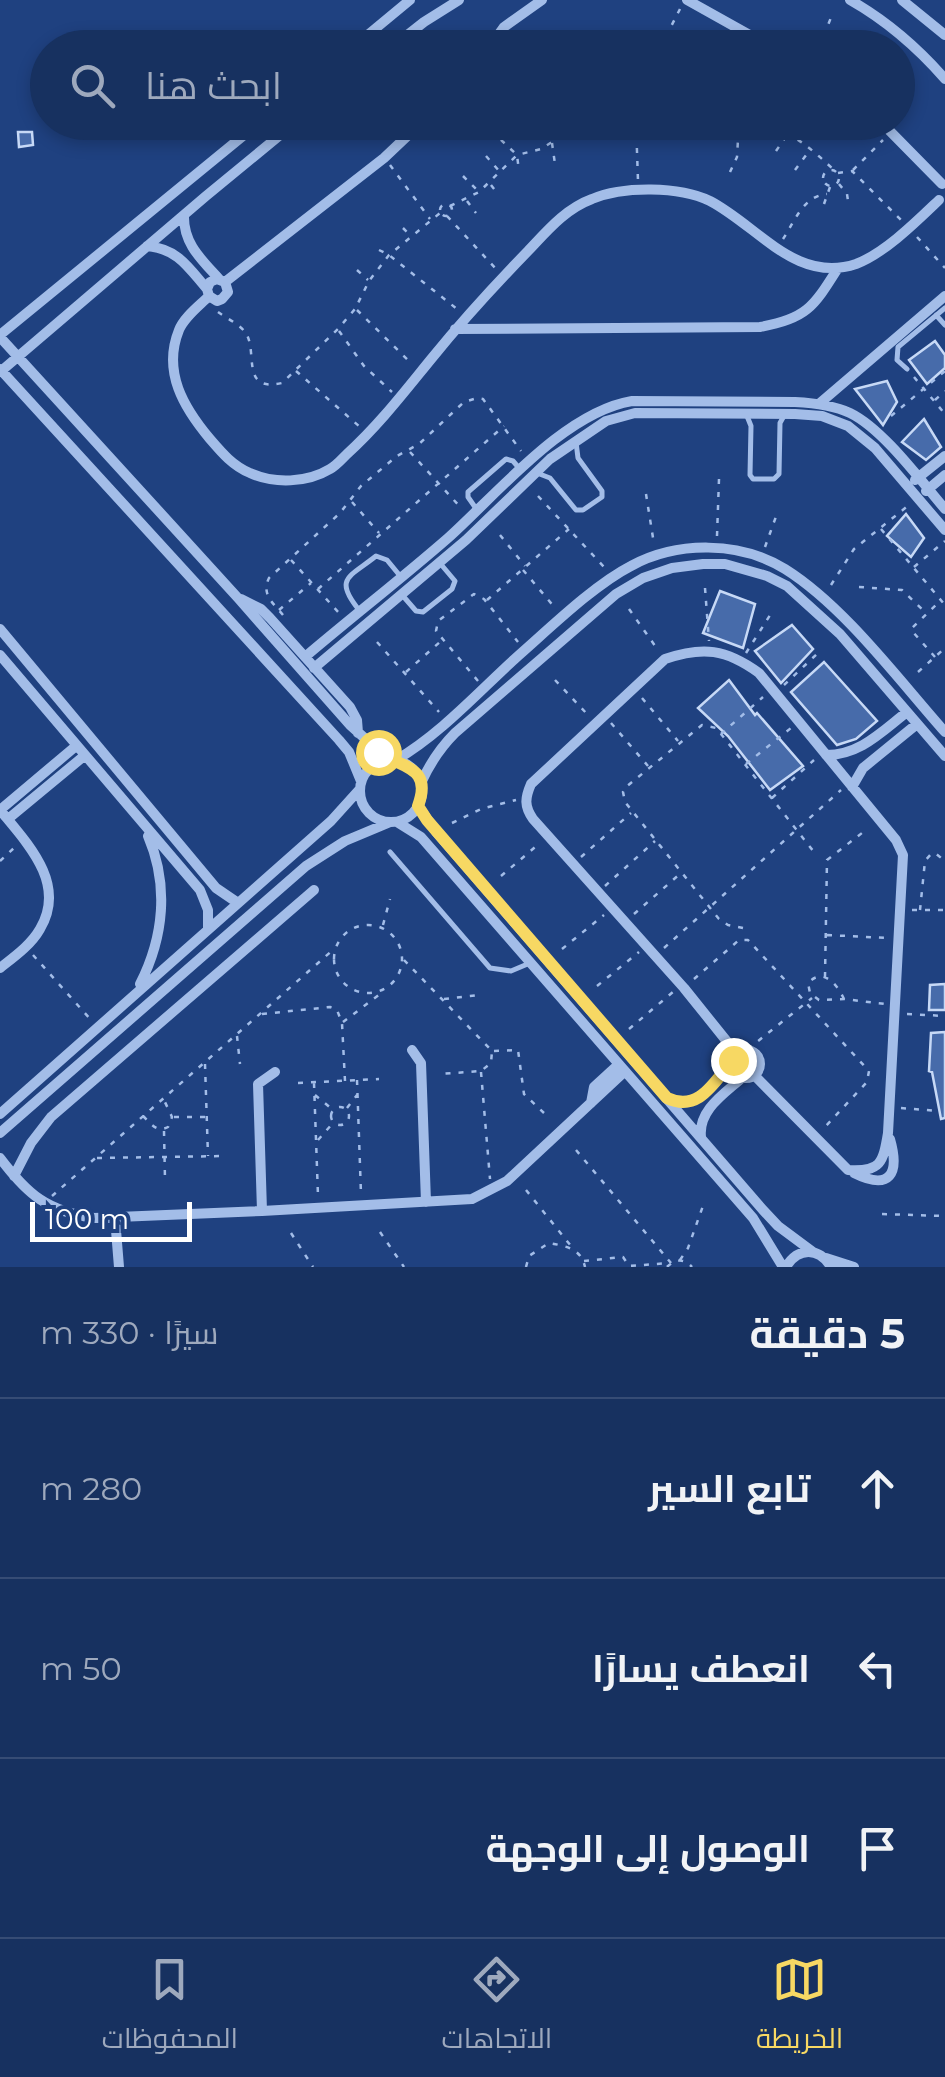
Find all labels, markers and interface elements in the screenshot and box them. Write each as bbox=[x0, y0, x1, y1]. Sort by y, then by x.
search box bbox=[30, 30, 915, 140]
icon: search bbox=[65, 58, 120, 113]
text: ابحث هنا bbox=[145, 62, 282, 109]
route start bbox=[356, 730, 402, 776]
route end bbox=[711, 1038, 757, 1084]
scale bar bbox=[30, 1197, 192, 1242]
text: 100 m bbox=[45, 1202, 129, 1236]
text: 5 دقيقة bbox=[749, 1307, 905, 1359]
text: سيرًا · 330 m bbox=[40, 1313, 218, 1352]
icon: ahead bbox=[850, 1461, 905, 1516]
text: تابع السير bbox=[648, 1465, 810, 1512]
text: 280 m bbox=[40, 1469, 142, 1508]
icon: left bbox=[850, 1641, 905, 1696]
text: انعطف يسارًا bbox=[592, 1645, 810, 1692]
text: 50 m bbox=[40, 1649, 122, 1688]
icon: arrive bbox=[850, 1821, 905, 1876]
text: الوصول إلى الوجهة bbox=[486, 1825, 810, 1872]
tab: المحفوظات bbox=[102, 1952, 238, 2064]
tab: الاتجاهات bbox=[442, 1952, 552, 2064]
tab: الخريطة bbox=[756, 1952, 843, 2064]

